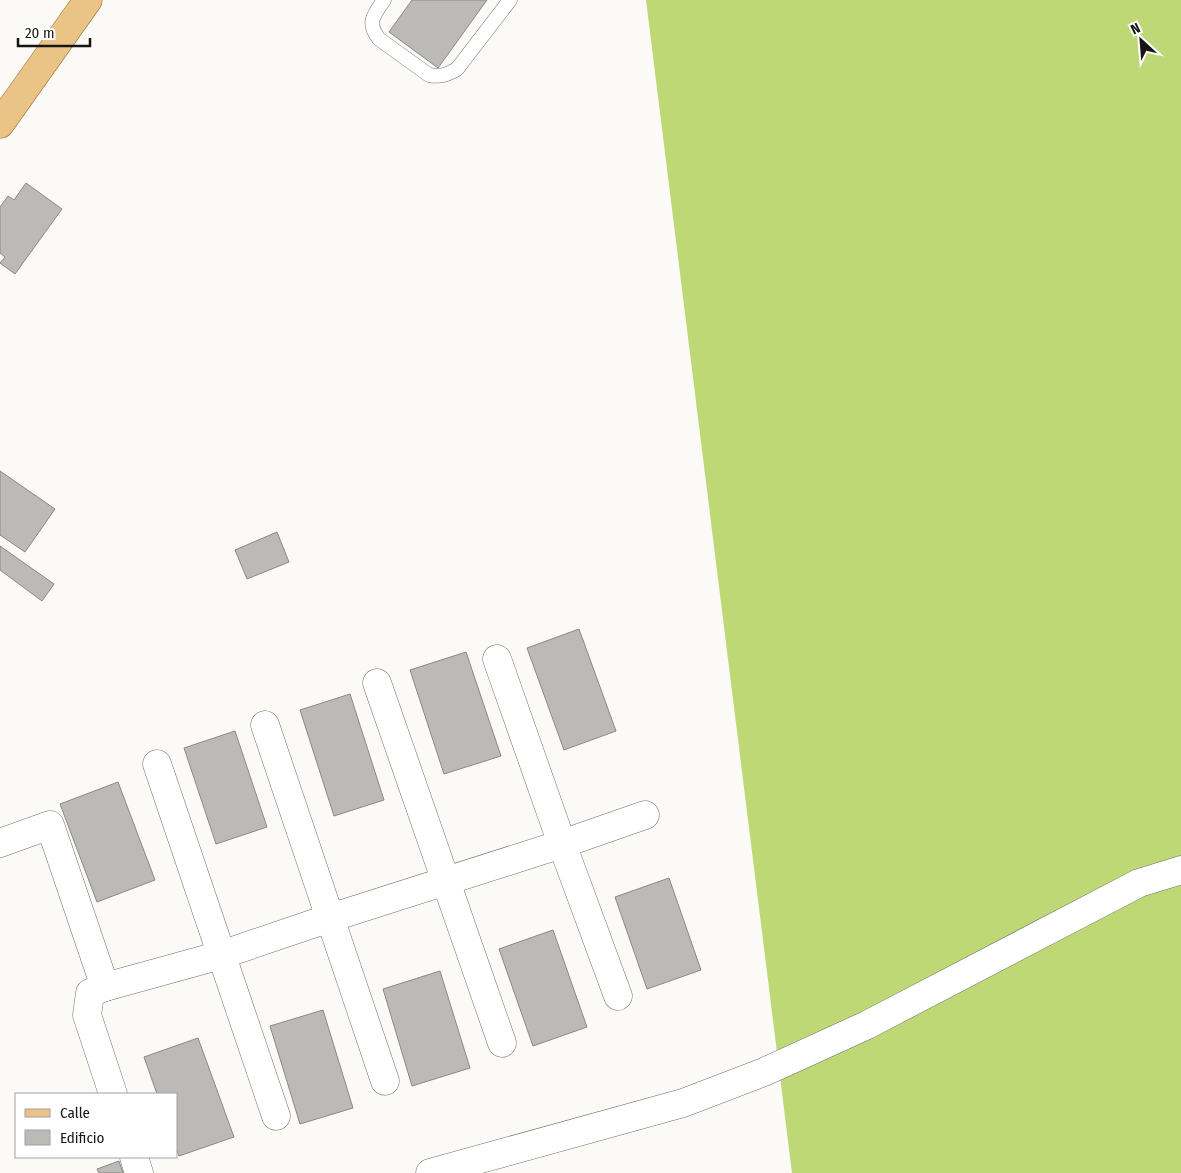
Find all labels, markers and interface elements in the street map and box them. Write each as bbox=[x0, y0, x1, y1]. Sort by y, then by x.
scale bar bbox=[18, 15, 90, 47]
north arrow bbox=[1116, 15, 1166, 65]
text: N bbox=[1128, 19, 1143, 38]
text: 20 m bbox=[25, 24, 55, 42]
legend bbox=[15, 1093, 178, 1158]
text: Calle bbox=[60, 1104, 90, 1122]
text: Edificio bbox=[60, 1129, 105, 1147]

